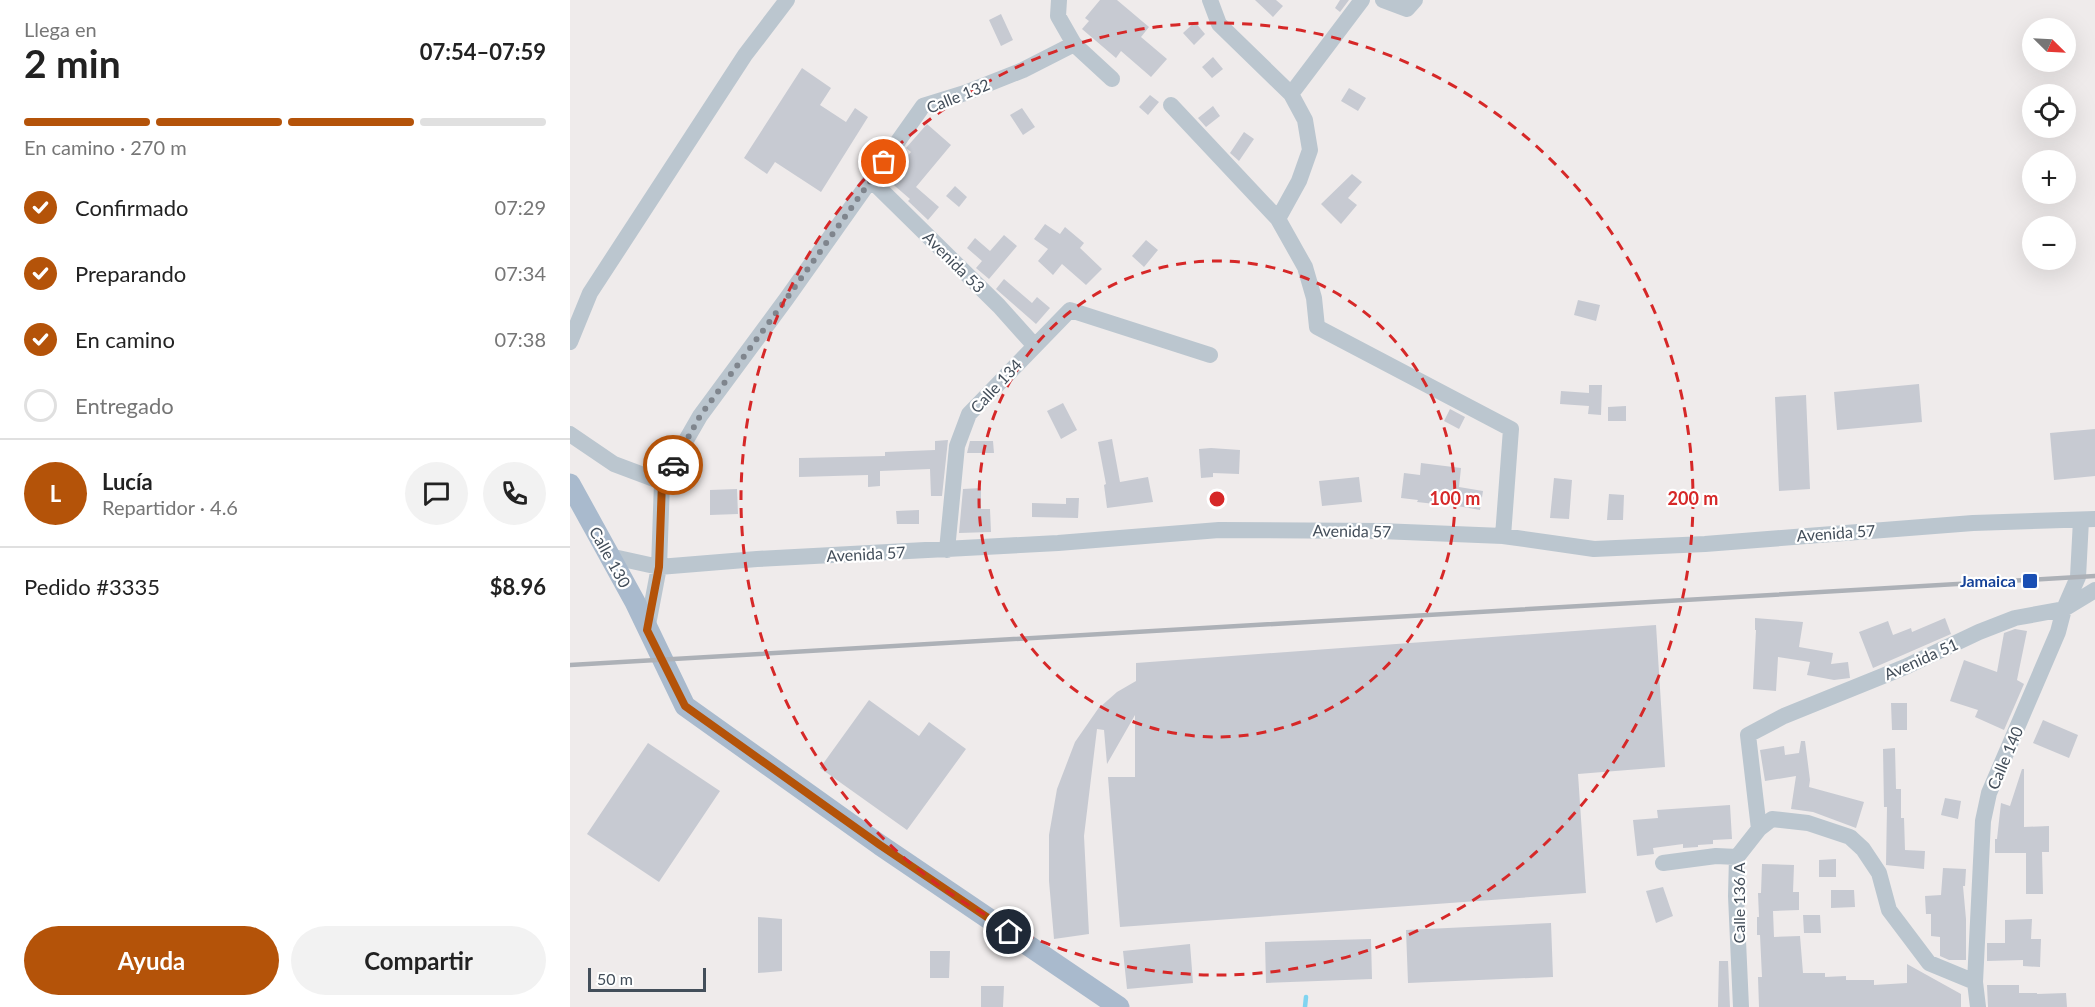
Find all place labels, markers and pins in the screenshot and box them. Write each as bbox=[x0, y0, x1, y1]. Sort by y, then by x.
pin bbox=[858, 136, 909, 187]
centre of rings bbox=[1207, 489, 1227, 509]
place label: Jamaica bbox=[1960, 571, 2016, 590]
marker: Jamaica bbox=[2021, 572, 2039, 590]
pin bbox=[983, 906, 1034, 957]

